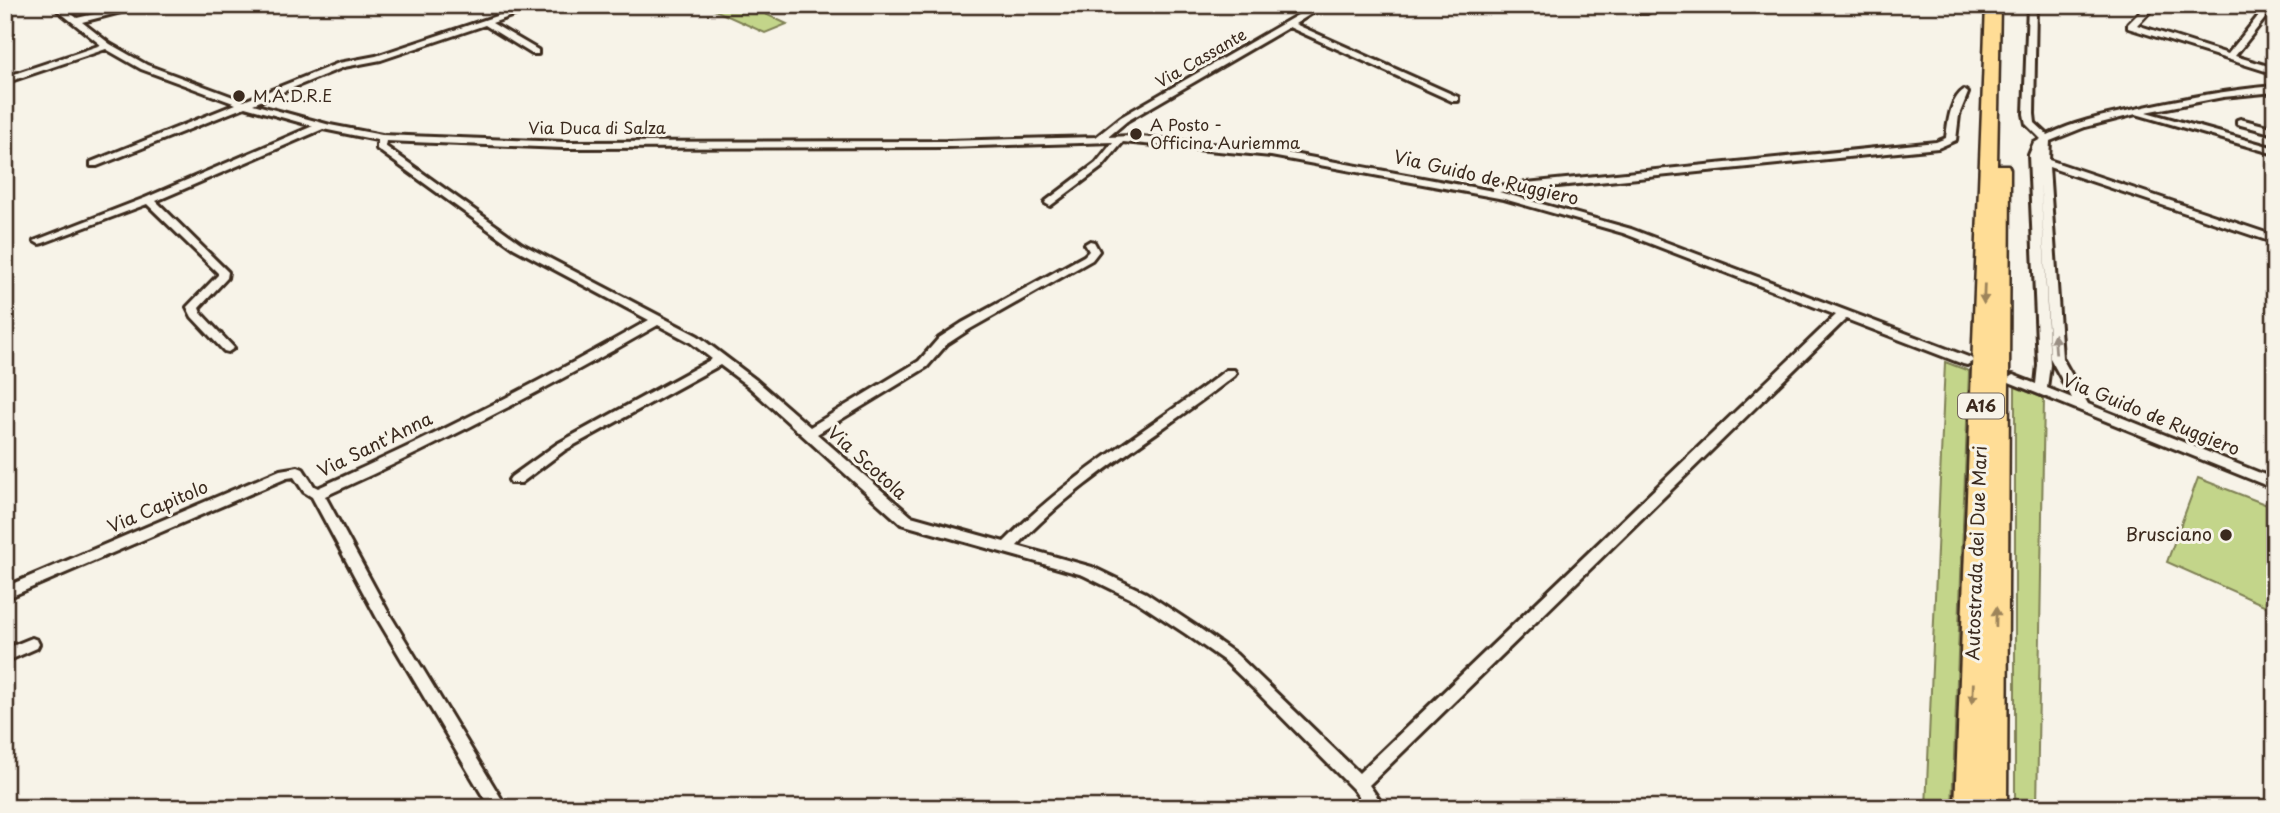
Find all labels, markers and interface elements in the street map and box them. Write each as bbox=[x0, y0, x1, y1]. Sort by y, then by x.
street label: Via Cassante bbox=[1151, 21, 1251, 93]
place label: M.A.D.R.E bbox=[253, 83, 332, 107]
marker: M.A.D.R.E bbox=[231, 88, 247, 104]
place label: A Posto - Officina Auriemma bbox=[1150, 112, 1300, 154]
street label: Via Duca di Salza bbox=[528, 115, 666, 139]
marker: A Posto - Officina Auriemma bbox=[1128, 126, 1144, 142]
street label: Via Guido de Ruggiero bbox=[1391, 142, 1582, 211]
one-way arrow bbox=[1979, 283, 1990, 305]
one-way arrow bbox=[2049, 333, 2060, 355]
street label: Via Guido de Ruggiero bbox=[2059, 366, 2244, 462]
road number: A16 bbox=[1958, 394, 2004, 418]
street label: Via Sant'Anna bbox=[312, 404, 437, 483]
street label: Via Scotola bbox=[822, 419, 915, 506]
street label: Autostrada dei Due Mari bbox=[1958, 445, 1993, 661]
street label: Via Capitolo bbox=[103, 472, 212, 539]
place label: Brusciano bbox=[2126, 520, 2212, 547]
marker: Brusciano bbox=[2218, 527, 2234, 543]
one-way arrow bbox=[1990, 606, 2002, 628]
one-way arrow bbox=[1967, 682, 1978, 704]

